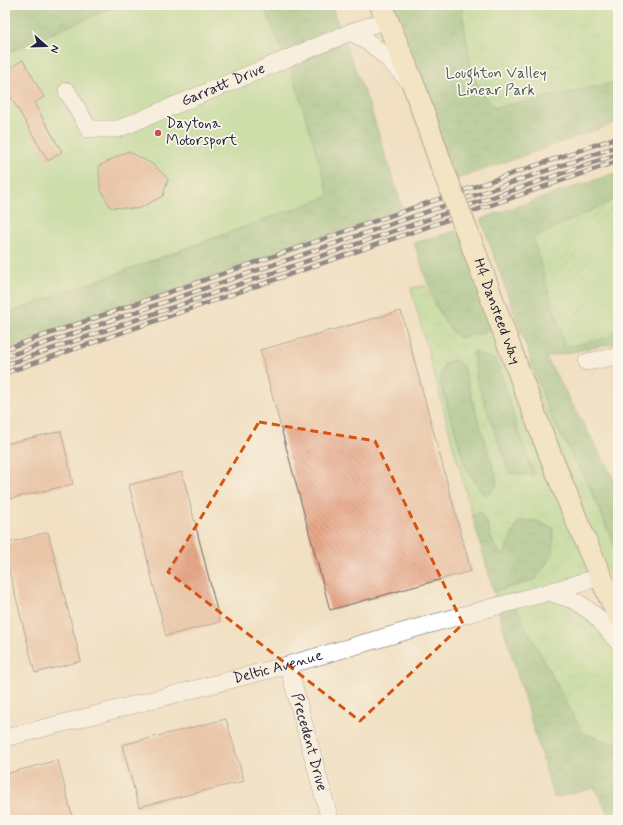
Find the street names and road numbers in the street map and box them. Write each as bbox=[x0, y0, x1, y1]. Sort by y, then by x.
street label: Garratt Drive bbox=[178, 59, 268, 111]
street label: H4 Dansteed Way bbox=[468, 255, 525, 367]
street label: Deltic Avenue bbox=[231, 646, 325, 689]
street label: Precedent Drive bbox=[286, 691, 332, 794]

